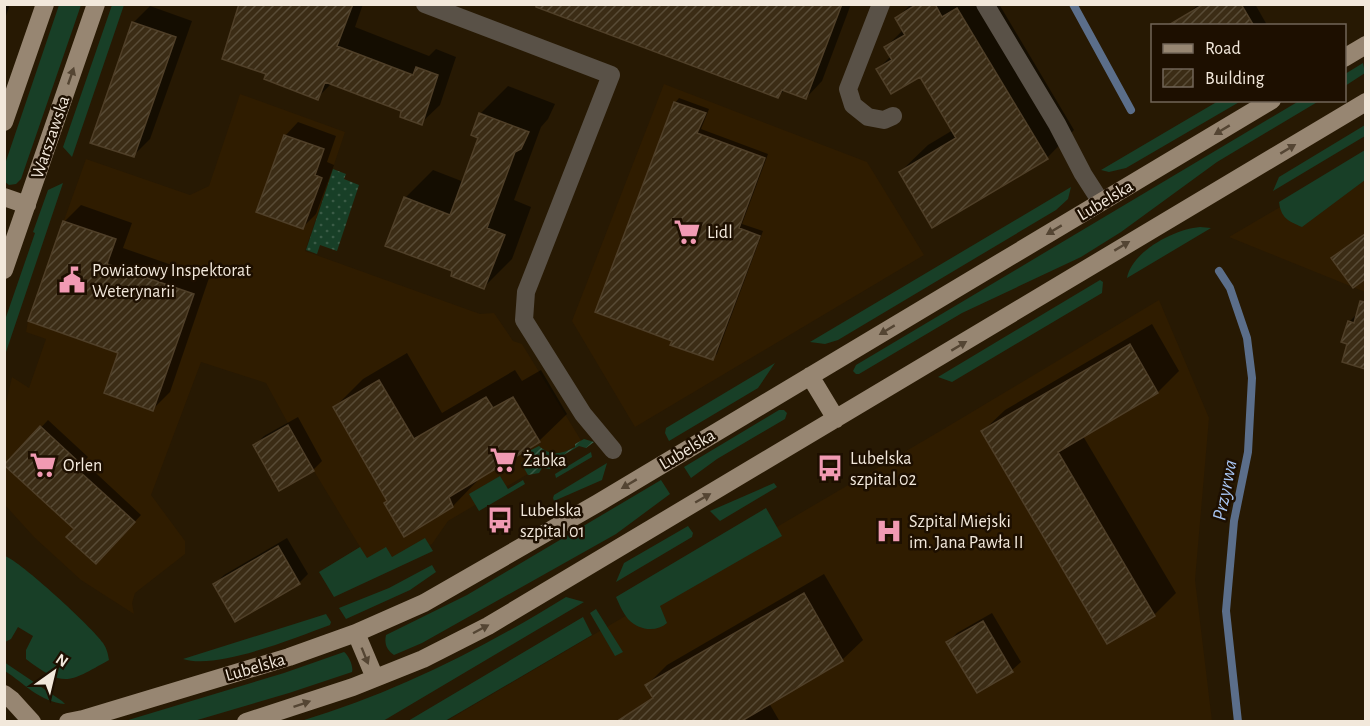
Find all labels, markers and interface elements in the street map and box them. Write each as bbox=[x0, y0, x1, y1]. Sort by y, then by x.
legend bbox=[1151, 24, 1346, 102]
text: Road bbox=[1205, 40, 1241, 58]
one-way arrow bbox=[67, 67, 77, 85]
text: Building bbox=[1205, 70, 1265, 88]
street label: Warszawska bbox=[28, 94, 73, 181]
one-way arrow bbox=[1214, 125, 1230, 136]
one-way arrow bbox=[1280, 143, 1296, 154]
street label: Lubelska bbox=[1075, 177, 1137, 224]
supermarket icon: Lidl bbox=[672, 217, 702, 247]
place label: Lidl bbox=[707, 224, 733, 242]
one-way arrow bbox=[1046, 225, 1063, 235]
one-way arrow bbox=[1114, 241, 1131, 252]
place label: Powiatowy Inspektorat Weterynarii bbox=[92, 262, 251, 301]
public building icon: Powiatowy Inspektorat Weterynarii bbox=[57, 265, 87, 295]
one-way arrow bbox=[879, 325, 895, 336]
one-way arrow bbox=[950, 341, 967, 351]
street label: Lubelska bbox=[657, 426, 719, 473]
supermarket icon: Żabka bbox=[488, 445, 518, 475]
supermarket icon: Orlen bbox=[28, 450, 58, 480]
place label: Żabka bbox=[523, 450, 566, 470]
place label: Lubelska szpital 02 bbox=[850, 450, 917, 489]
bus stop icon: Lubelska szpital 02 bbox=[815, 453, 845, 483]
place label: Orlen bbox=[63, 457, 102, 475]
water label: Przyrwa bbox=[1209, 458, 1241, 522]
one-way arrow bbox=[621, 478, 638, 489]
one-way arrow bbox=[695, 492, 711, 503]
place label: Lubelska szpital 01 bbox=[520, 502, 585, 541]
bus stop icon: Lubelska szpital 01 bbox=[485, 505, 515, 535]
place label: Szpital Miejski im. Jana Pawła II bbox=[909, 513, 1024, 552]
hospital icon: Szpital Miejski im. Jana Pawła II bbox=[874, 516, 904, 546]
one-way arrow bbox=[473, 624, 490, 634]
north arrow bbox=[24, 642, 84, 702]
one-way arrow bbox=[361, 647, 371, 665]
text: N bbox=[53, 651, 71, 670]
street label: Lubelska bbox=[223, 651, 287, 685]
one-way arrow bbox=[293, 699, 311, 709]

